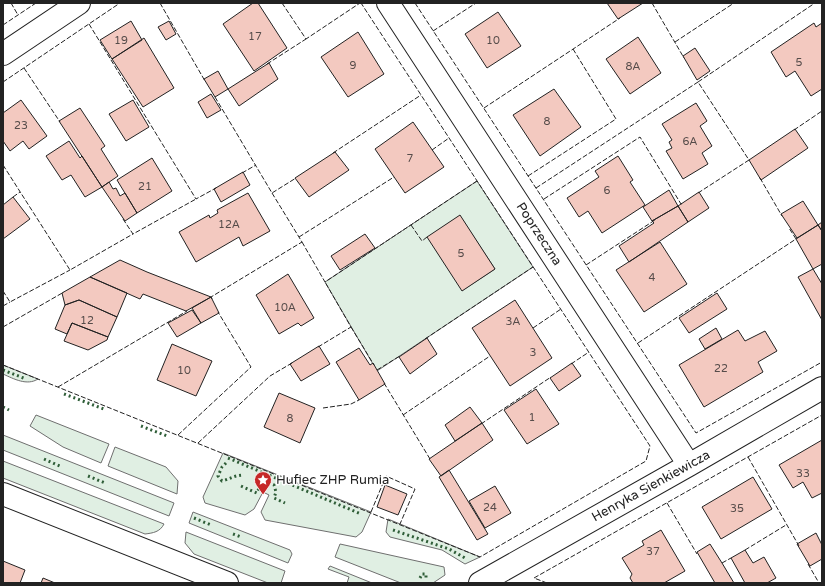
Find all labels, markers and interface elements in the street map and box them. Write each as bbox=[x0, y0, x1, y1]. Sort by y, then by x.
house number: 17 bbox=[248, 30, 262, 43]
house number: 19 bbox=[114, 34, 128, 47]
house number: 10 bbox=[486, 34, 500, 47]
house number: 5 bbox=[796, 56, 803, 69]
house number: 9 bbox=[350, 59, 357, 72]
house number: 8A bbox=[625, 60, 641, 73]
house number: 8 bbox=[544, 115, 551, 128]
house number: 23 bbox=[14, 119, 28, 132]
house number: 6A bbox=[682, 135, 698, 148]
house number: 7 bbox=[407, 152, 414, 165]
house number: 21 bbox=[138, 180, 152, 193]
house number: 6 bbox=[604, 184, 611, 197]
street label: Poprzeczna bbox=[513, 199, 565, 269]
house number: 12A bbox=[218, 218, 240, 231]
house number: 5 bbox=[458, 247, 465, 260]
house number: 4 bbox=[649, 271, 656, 284]
house number: 10A bbox=[274, 301, 296, 314]
house number: 12 bbox=[80, 314, 94, 327]
house number: 3A bbox=[505, 315, 521, 328]
house number: 3 bbox=[530, 346, 537, 359]
house number: 22 bbox=[714, 362, 728, 375]
house number: 10 bbox=[177, 364, 191, 377]
house number: 1 bbox=[529, 411, 535, 424]
house number: 8 bbox=[287, 412, 294, 425]
street label: Henryka Sienkiewicza bbox=[589, 447, 713, 525]
house number: 33 bbox=[796, 467, 810, 480]
place icon: Hufiec ZHP Rumia bbox=[253, 470, 273, 495]
place label: Hufiec ZHP Rumia bbox=[276, 472, 389, 488]
house number: 24 bbox=[483, 501, 497, 514]
house number: 35 bbox=[730, 502, 744, 515]
house number: 37 bbox=[646, 545, 660, 558]

